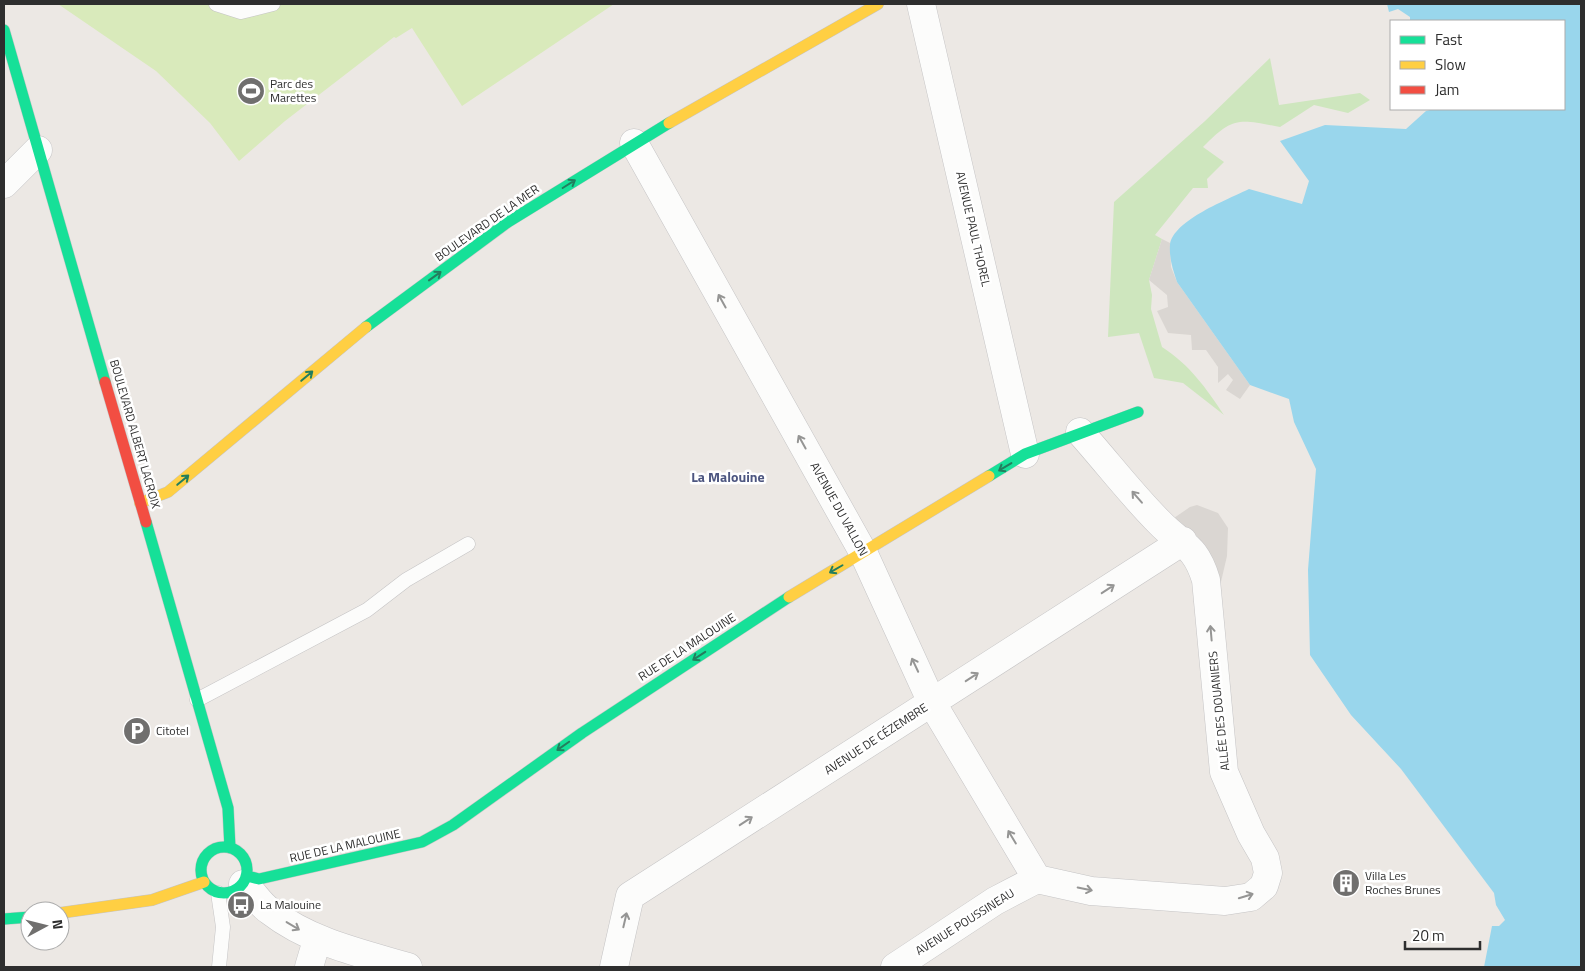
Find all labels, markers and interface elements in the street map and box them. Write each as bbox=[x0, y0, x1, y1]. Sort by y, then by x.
legend bbox=[1390, 20, 1565, 110]
text: Fast bbox=[1435, 28, 1463, 51]
text: Slow bbox=[1435, 53, 1466, 76]
place label: Parc des Marettes bbox=[270, 74, 317, 107]
sports icon: Parc des Marettes bbox=[236, 76, 266, 106]
text: Jam bbox=[1435, 78, 1459, 101]
street label: AVENUE PAUL THOREL bbox=[951, 169, 996, 289]
street label: BOULEVARD DE LA MER bbox=[431, 179, 543, 266]
one-way arrow bbox=[562, 179, 576, 189]
one-way arrow bbox=[428, 270, 441, 281]
one-way arrow bbox=[717, 294, 727, 308]
street label: BOULEVARD ALBERT LACROIX bbox=[105, 357, 166, 511]
one-way arrow bbox=[301, 370, 314, 381]
one-way arrow bbox=[797, 435, 807, 450]
street label: AVENUE DU VALLON bbox=[806, 458, 873, 559]
one-way arrow bbox=[998, 462, 1012, 472]
district label: La Malouine bbox=[691, 466, 765, 487]
one-way arrow bbox=[176, 474, 189, 486]
one-way arrow bbox=[1132, 491, 1143, 504]
one-way arrow bbox=[829, 564, 843, 574]
one-way arrow bbox=[1101, 584, 1115, 594]
street label: RUE DE LA MALOUINE bbox=[634, 608, 740, 685]
one-way arrow bbox=[1206, 625, 1215, 641]
street label: ALLÉE DES DOUANIERS bbox=[1203, 650, 1234, 772]
one-way arrow bbox=[692, 651, 706, 661]
one-way arrow bbox=[910, 658, 919, 673]
one-way arrow bbox=[964, 672, 978, 682]
street label: AVENUE DE CÉZEMBRE bbox=[820, 698, 932, 779]
parking icon: Citotel bbox=[122, 716, 152, 746]
place label: Citotel bbox=[156, 721, 189, 740]
one-way arrow bbox=[556, 741, 570, 751]
one-way arrow bbox=[739, 816, 753, 826]
street label: RUE DE LA MALOUINE bbox=[288, 823, 402, 867]
one-way arrow bbox=[1007, 830, 1017, 844]
place label: Villa Les Roches Brunes bbox=[1365, 866, 1441, 899]
building icon: Villa Les Roches Brunes bbox=[1331, 868, 1361, 898]
street label: AVENUE POUSSINEAU bbox=[911, 883, 1018, 960]
one-way arrow bbox=[1076, 885, 1092, 894]
bus stop icon: La Malouine bbox=[226, 890, 256, 920]
one-way arrow bbox=[1238, 891, 1254, 901]
place label: La Malouine bbox=[260, 895, 321, 914]
north arrow bbox=[20, 901, 70, 951]
one-way arrow bbox=[621, 912, 630, 928]
text: N bbox=[47, 918, 69, 930]
scale bar bbox=[1405, 918, 1480, 950]
one-way arrow bbox=[286, 921, 300, 931]
text: 20 m bbox=[1412, 924, 1445, 947]

